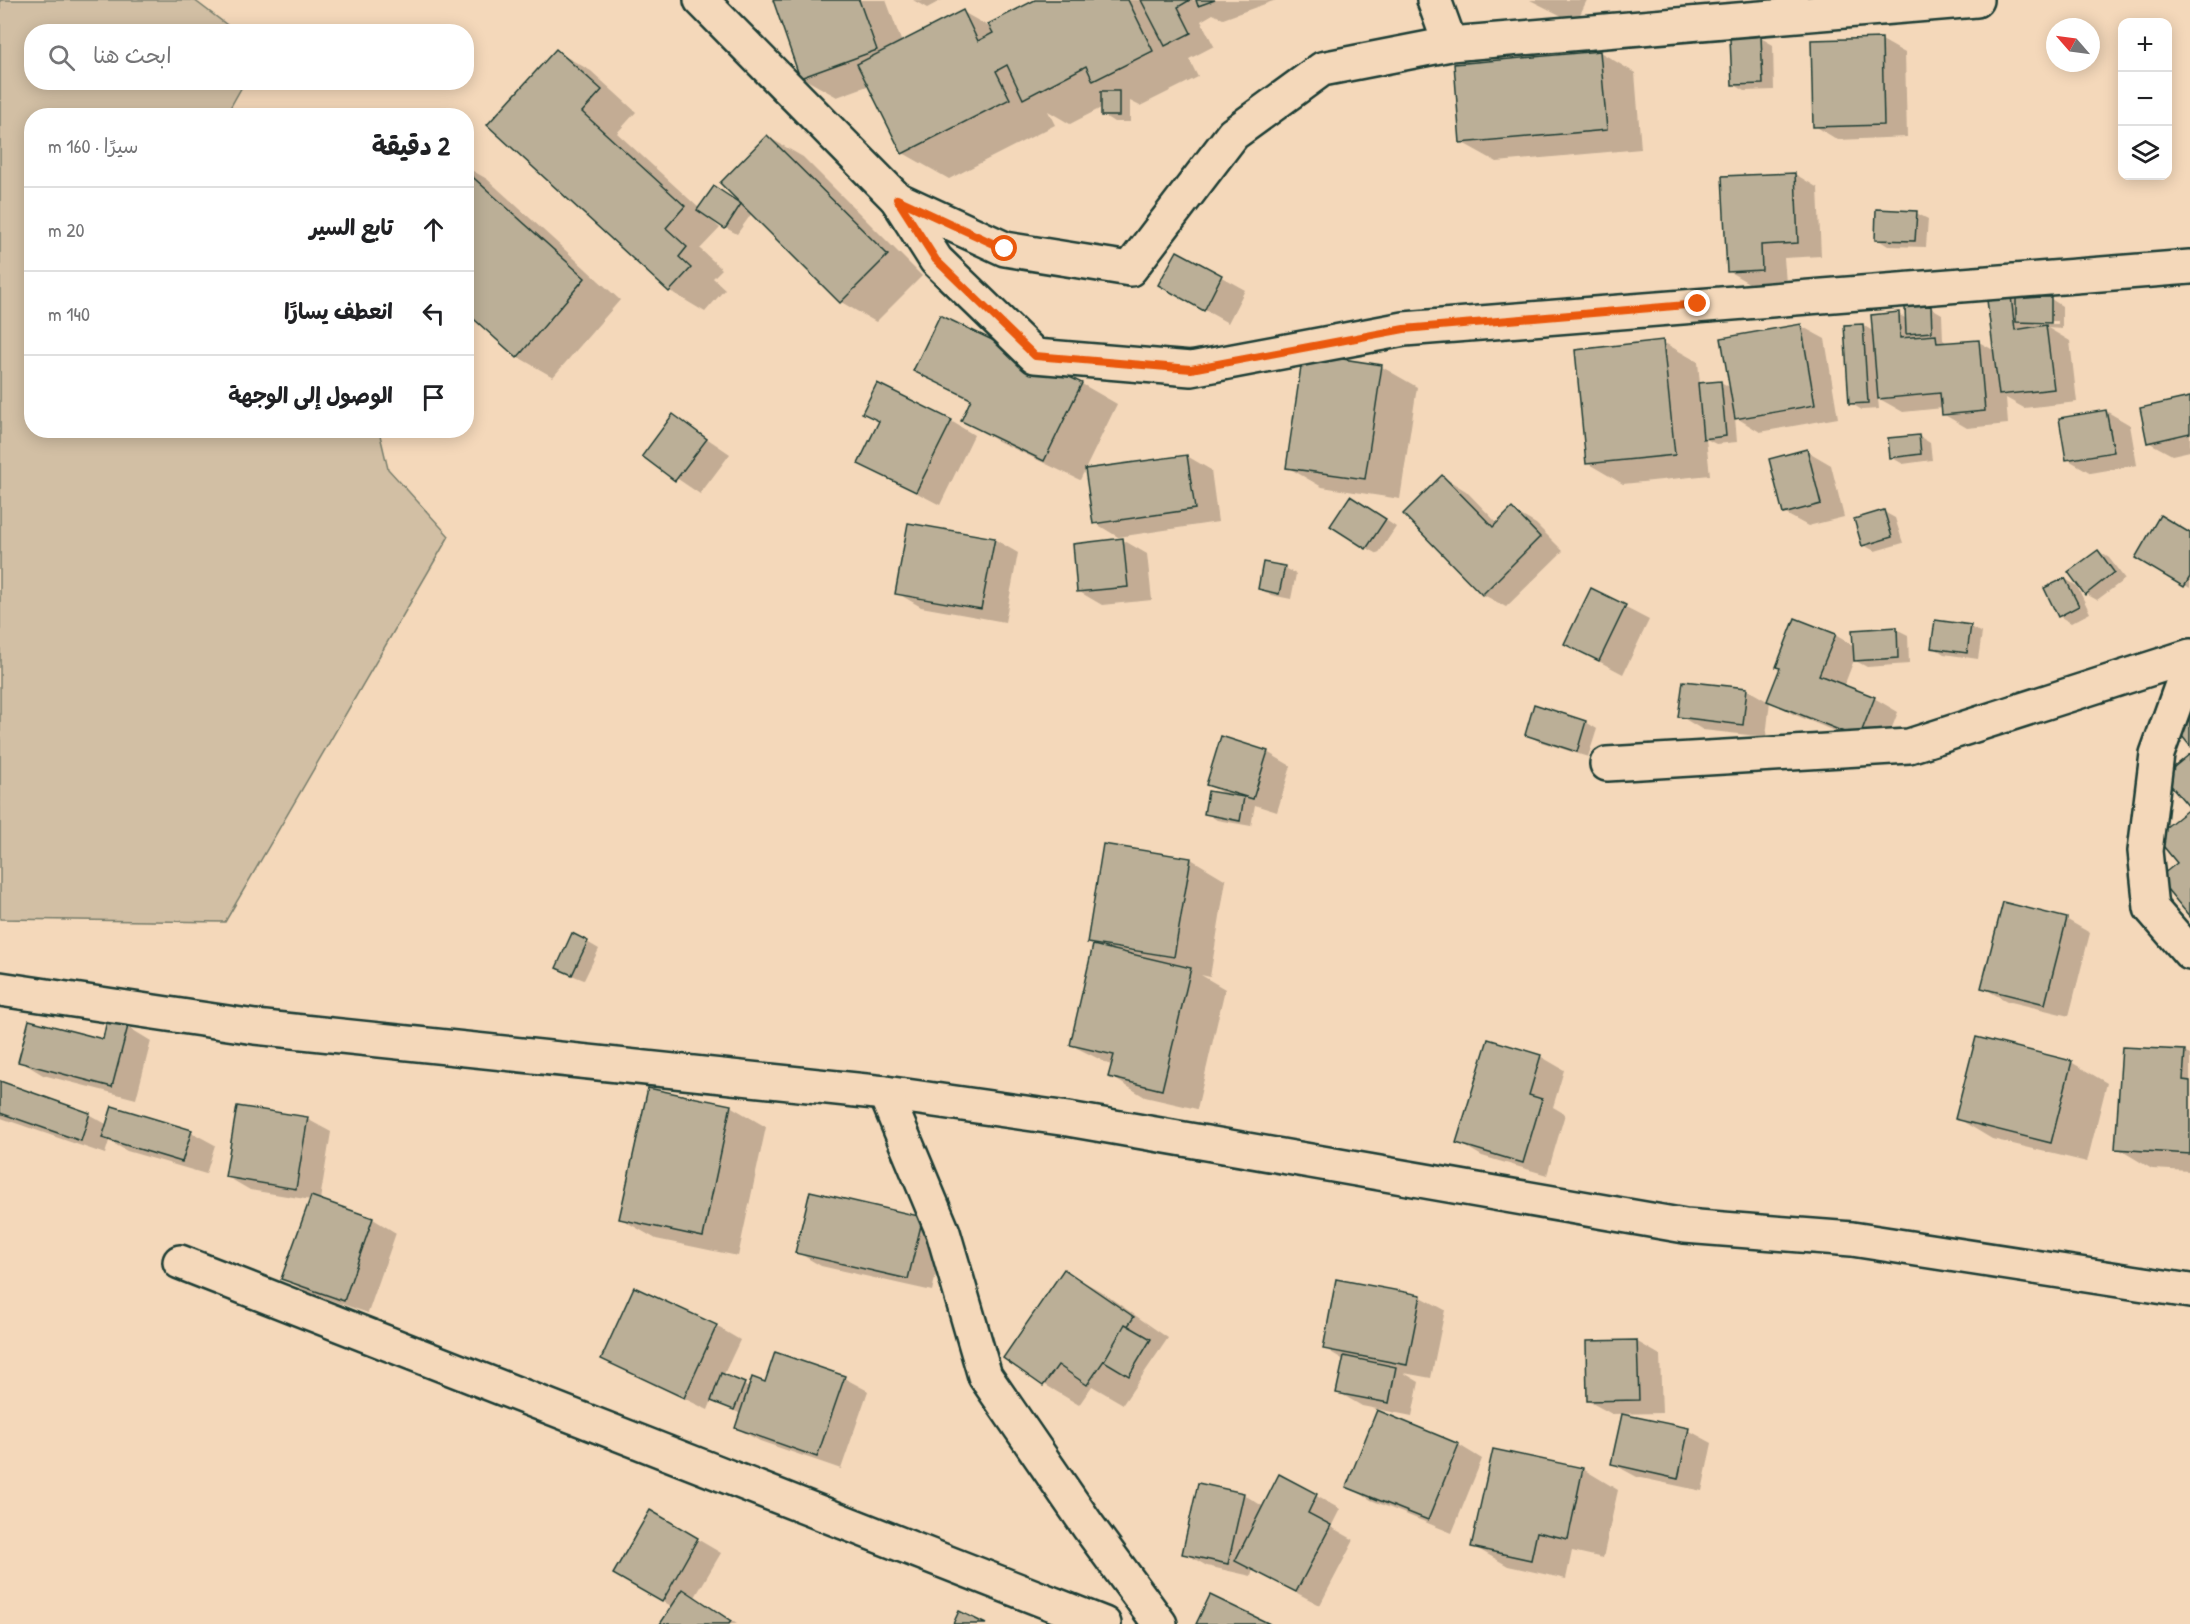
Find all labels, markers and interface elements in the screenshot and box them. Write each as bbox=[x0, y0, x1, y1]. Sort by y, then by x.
north arrow bbox=[2046, 18, 2100, 72]
map controls bbox=[2118, 18, 2172, 180]
button: + bbox=[2118, 18, 2172, 72]
search box bbox=[24, 24, 474, 90]
text: ابحث هنا bbox=[93, 40, 172, 70]
icon: search bbox=[45, 41, 78, 74]
button: − bbox=[2118, 72, 2172, 126]
button: layers bbox=[2118, 126, 2172, 180]
text: 2 دقيقة bbox=[372, 128, 450, 163]
text: سيرًا · 160 m bbox=[48, 132, 138, 159]
text: تابع السير bbox=[310, 212, 393, 242]
icon: ahead bbox=[417, 213, 450, 246]
text: 20 m bbox=[48, 216, 85, 243]
route start bbox=[991, 235, 1017, 261]
route end bbox=[1684, 290, 1710, 316]
text: انعطف يسارًا bbox=[284, 296, 393, 326]
icon: left bbox=[417, 297, 450, 330]
text: 140 m bbox=[48, 300, 90, 327]
text: الوصول إلى الوجهة bbox=[228, 380, 393, 410]
icon: arrive bbox=[417, 381, 450, 414]

